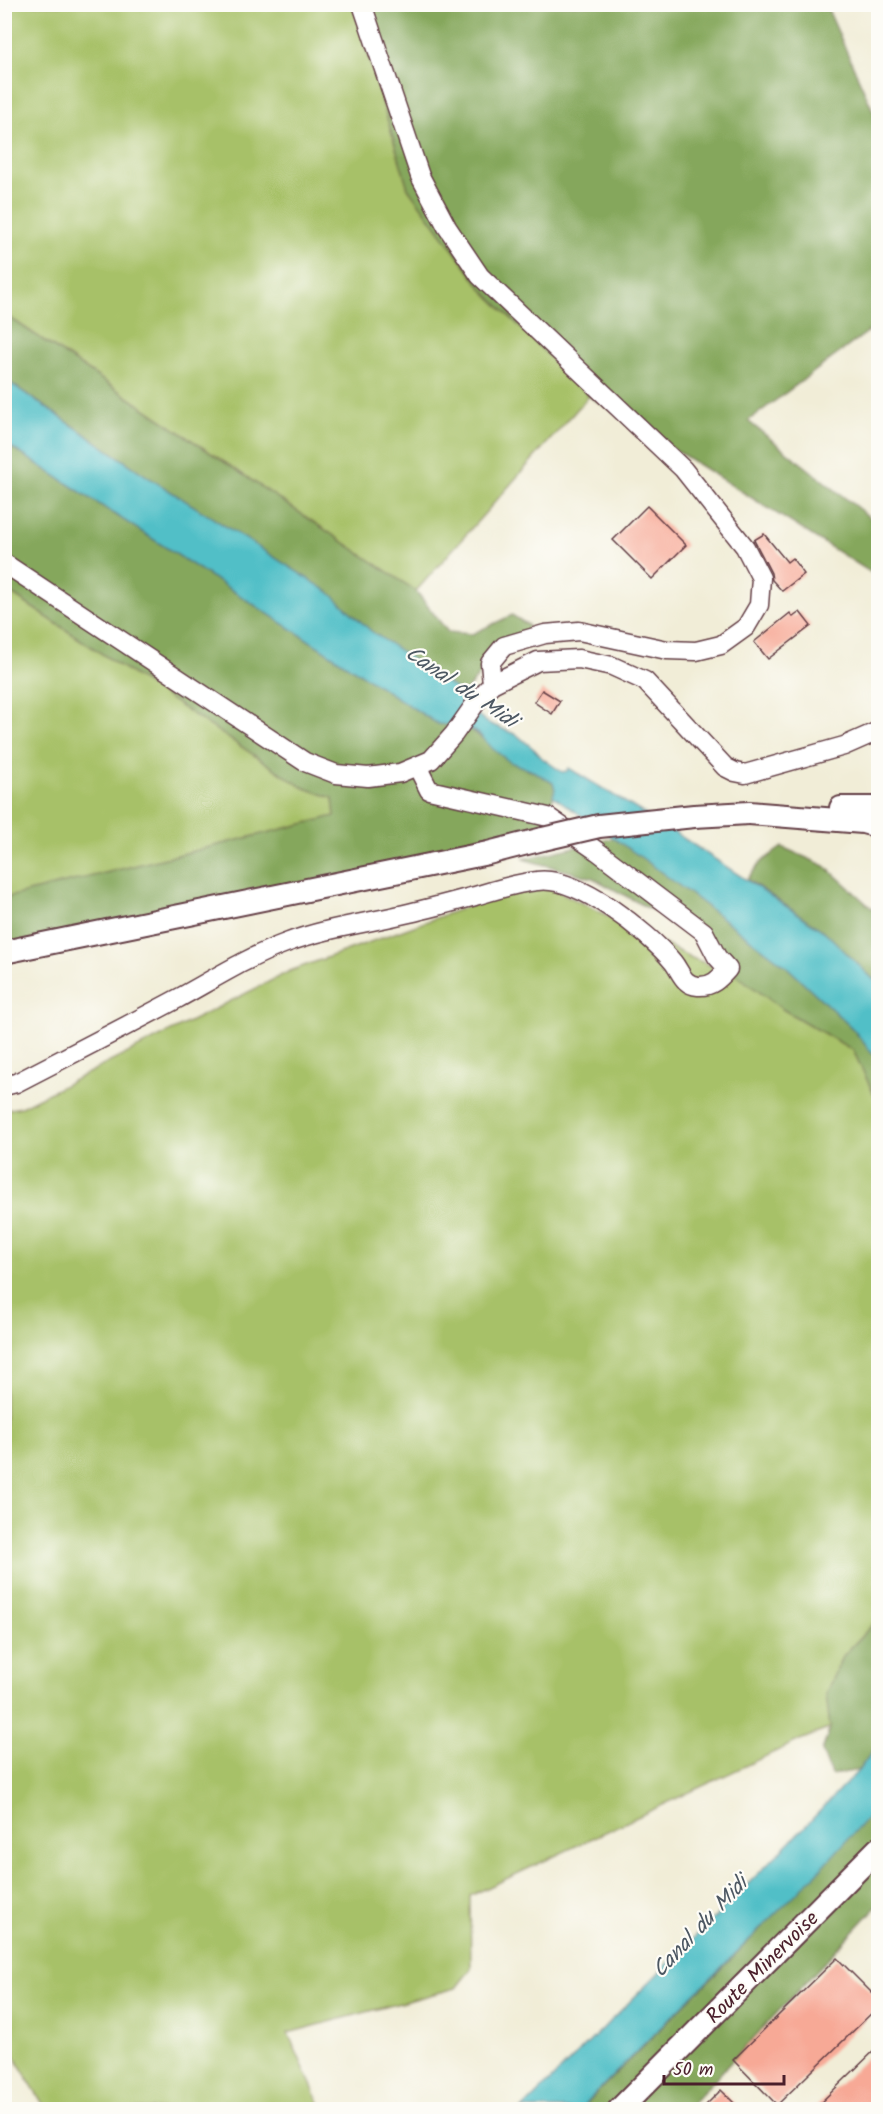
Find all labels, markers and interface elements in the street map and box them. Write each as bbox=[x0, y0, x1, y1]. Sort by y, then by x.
water label: Canal du Midi bbox=[397, 638, 528, 741]
water label: Canal du Midi bbox=[644, 1865, 761, 1987]
street label: Route Minervoise bbox=[699, 1903, 828, 2032]
scale bar bbox=[664, 2048, 784, 2086]
text: 50 m bbox=[673, 2056, 713, 2085]

